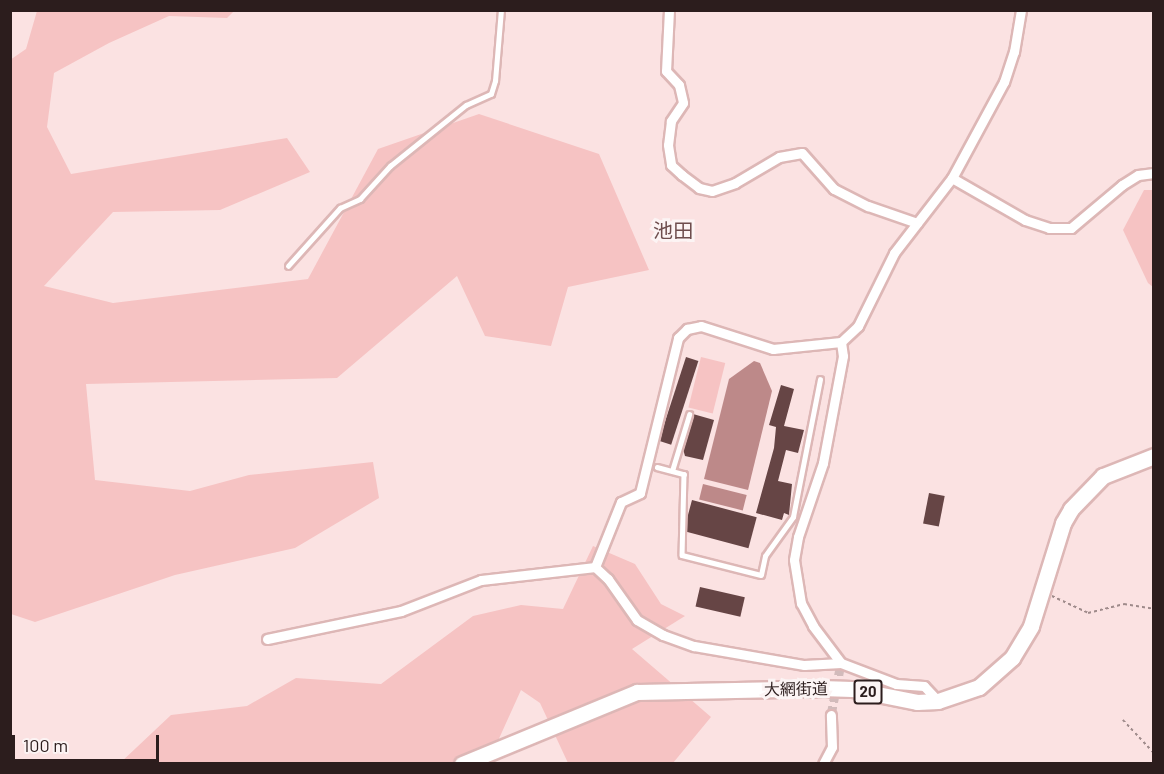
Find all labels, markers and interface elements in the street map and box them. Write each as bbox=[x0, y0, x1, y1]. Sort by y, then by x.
district label: 池田 bbox=[653, 218, 693, 242]
street label: 大網街道 bbox=[764, 679, 828, 699]
road number: 20 bbox=[853, 680, 883, 704]
scale bar bbox=[15, 723, 162, 761]
text: 100 m bbox=[23, 734, 68, 756]

